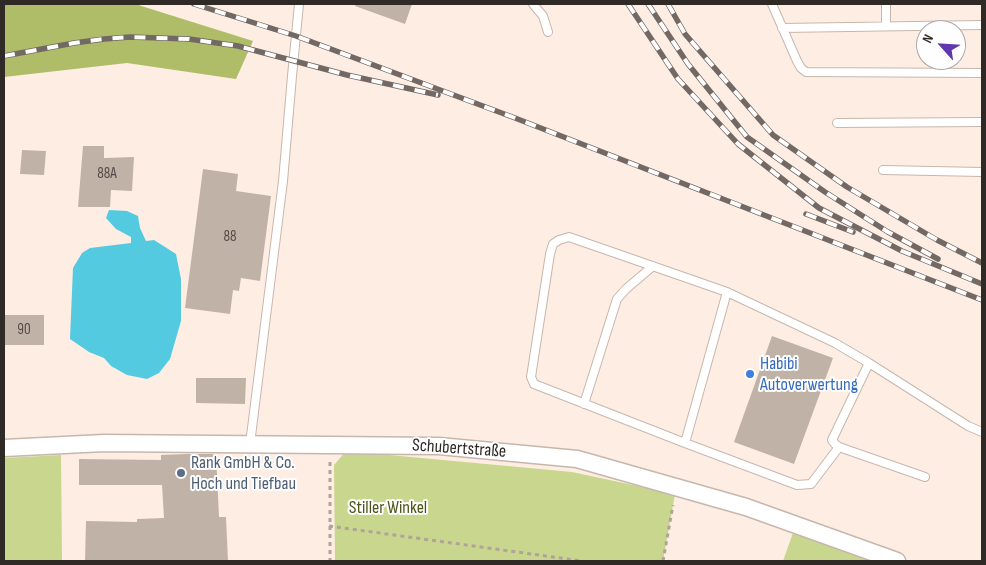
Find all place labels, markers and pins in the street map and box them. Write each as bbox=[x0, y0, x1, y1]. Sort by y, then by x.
place label: Habibi Autoverwertung bbox=[760, 353, 858, 396]
marker: Habibi Autoverwertung bbox=[744, 368, 756, 380]
place label: Rank GmbH & Co. Hoch und Tiefbau bbox=[191, 452, 296, 494]
marker: Rank GmbH & Co. Hoch und Tiefbau bbox=[175, 467, 187, 479]

